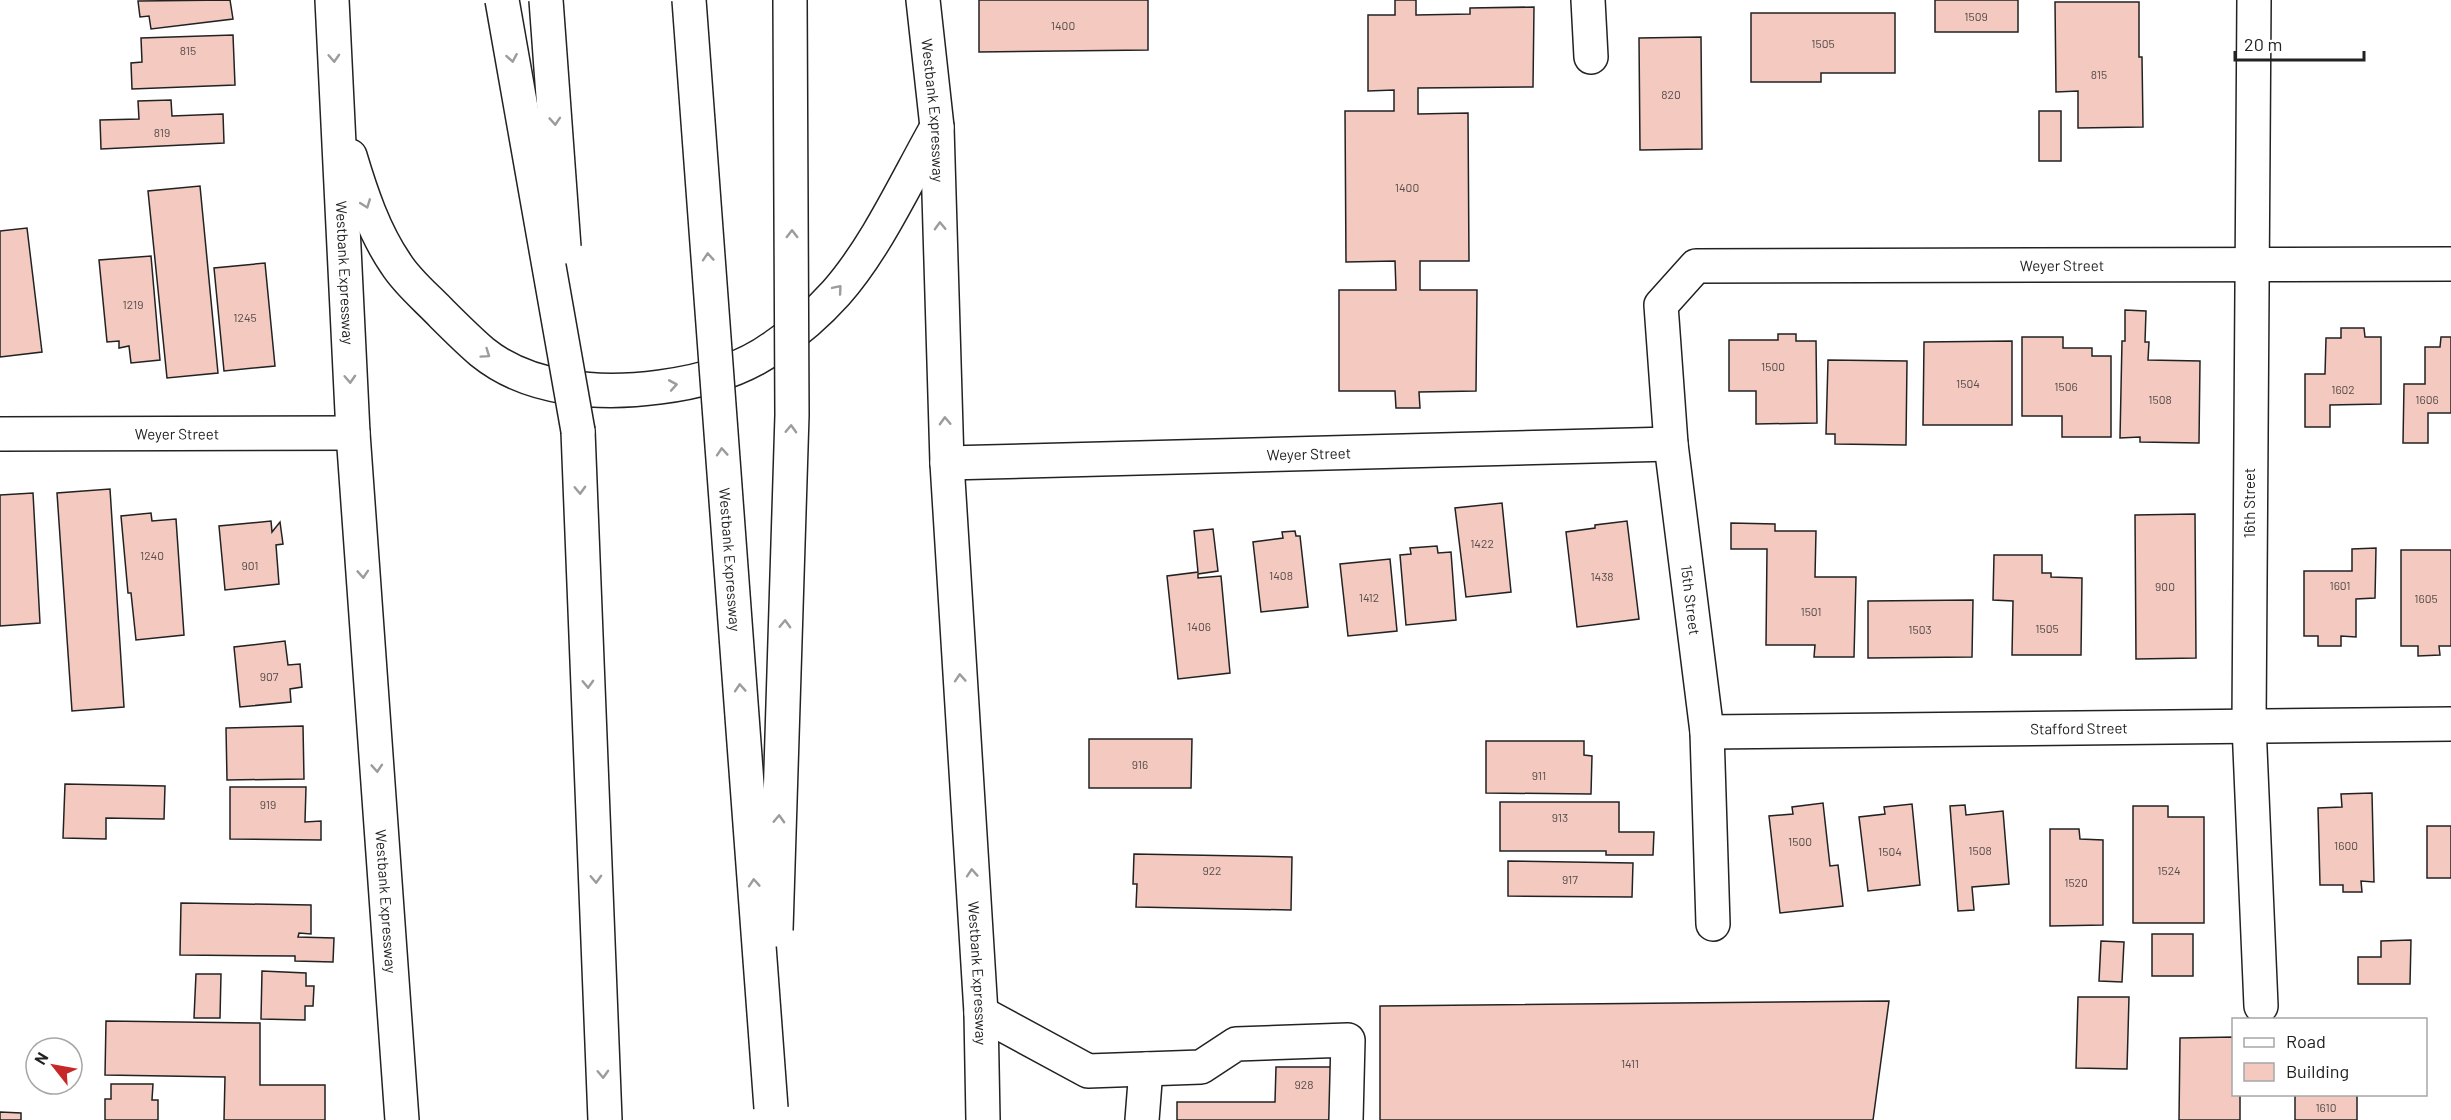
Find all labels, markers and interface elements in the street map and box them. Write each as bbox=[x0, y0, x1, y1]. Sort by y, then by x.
house number: 1509 bbox=[1964, 9, 1988, 23]
house number: 1400 bbox=[1051, 18, 1075, 32]
scale bar bbox=[2235, 24, 2364, 62]
text: 20 m bbox=[2244, 33, 2282, 55]
house number: 1505 bbox=[1811, 36, 1835, 50]
street label: Westbank Expressway bbox=[918, 38, 948, 183]
house number: 815 bbox=[180, 43, 196, 57]
one-way arrow bbox=[505, 52, 518, 62]
one-way arrow bbox=[328, 54, 341, 63]
house number: 815 bbox=[2091, 67, 2107, 81]
house number: 820 bbox=[1661, 87, 1681, 101]
one-way arrow bbox=[548, 117, 561, 126]
house number: 819 bbox=[154, 125, 170, 139]
house number: 1400 bbox=[1395, 180, 1419, 194]
one-way arrow bbox=[359, 198, 371, 209]
street label: Westbank Expressway bbox=[333, 200, 358, 345]
one-way arrow bbox=[934, 221, 946, 230]
one-way arrow bbox=[786, 230, 798, 239]
one-way arrow bbox=[702, 253, 715, 262]
street label: Weyer Street bbox=[2020, 256, 2104, 274]
one-way arrow bbox=[831, 285, 842, 296]
house number: 1219 bbox=[123, 297, 143, 311]
house number: 1245 bbox=[233, 310, 257, 324]
one-way arrow bbox=[480, 347, 491, 358]
house number: 1500 bbox=[1761, 359, 1785, 373]
one-way arrow bbox=[344, 375, 357, 384]
house number: 1504 bbox=[1956, 376, 1980, 390]
one-way arrow bbox=[668, 379, 678, 392]
house number: 1506 bbox=[2054, 379, 2078, 393]
house number: 1602 bbox=[2331, 382, 2355, 396]
house number: 1508 bbox=[2148, 392, 2172, 406]
house number: 1606 bbox=[2415, 392, 2439, 406]
one-way arrow bbox=[939, 416, 952, 425]
street label: Weyer Street bbox=[135, 424, 219, 443]
one-way arrow bbox=[785, 425, 797, 434]
street label: Weyer Street bbox=[1266, 443, 1351, 464]
one-way arrow bbox=[716, 447, 729, 456]
street label: 16th Street bbox=[2240, 468, 2258, 538]
one-way arrow bbox=[573, 485, 586, 494]
street label: Westbank Expressway bbox=[716, 487, 745, 632]
house number: 1422 bbox=[1470, 536, 1494, 550]
house number: 1240 bbox=[140, 548, 164, 562]
house number: 901 bbox=[242, 558, 258, 572]
street label: 15th Street bbox=[1678, 564, 1704, 636]
house number: 1408 bbox=[1269, 568, 1293, 582]
one-way arrow bbox=[356, 569, 369, 578]
house number: 1438 bbox=[1590, 569, 1614, 583]
house number: 1601 bbox=[2329, 578, 2351, 592]
house number: 900 bbox=[2155, 579, 2175, 593]
house number: 1412 bbox=[1359, 590, 1379, 604]
house number: 1605 bbox=[2414, 591, 2438, 605]
house number: 1501 bbox=[1800, 604, 1822, 618]
house number: 1406 bbox=[1187, 619, 1211, 633]
one-way arrow bbox=[779, 620, 792, 629]
house number: 1505 bbox=[2035, 621, 2059, 635]
house number: 1503 bbox=[1908, 622, 1932, 636]
house number: 907 bbox=[260, 669, 279, 683]
one-way arrow bbox=[954, 674, 967, 683]
one-way arrow bbox=[581, 680, 594, 689]
one-way arrow bbox=[734, 684, 747, 693]
street label: Stafford Street bbox=[2030, 718, 2128, 738]
house number: 916 bbox=[1132, 757, 1148, 771]
one-way arrow bbox=[370, 764, 383, 773]
house number: 911 bbox=[1532, 768, 1546, 782]
house number: 919 bbox=[260, 797, 276, 811]
house number: 913 bbox=[1552, 810, 1568, 824]
one-way arrow bbox=[773, 815, 786, 824]
street label: Westbank Expressway bbox=[372, 829, 401, 974]
house number: 1500 bbox=[1788, 834, 1812, 848]
house number: 1600 bbox=[2334, 838, 2358, 852]
house number: 1508 bbox=[1968, 843, 1992, 857]
house number: 1504 bbox=[1878, 844, 1902, 858]
house number: 922 bbox=[1202, 863, 1222, 877]
house number: 1524 bbox=[2157, 863, 2181, 877]
one-way arrow bbox=[966, 868, 979, 877]
house number: 917 bbox=[1562, 872, 1578, 886]
one-way arrow bbox=[589, 875, 602, 884]
house number: 1520 bbox=[2064, 875, 2088, 889]
one-way arrow bbox=[748, 878, 761, 887]
street label: Westbank Expressway bbox=[965, 901, 991, 1045]
legend bbox=[2232, 1018, 2427, 1096]
text: Road bbox=[2286, 1030, 2326, 1052]
north arrow bbox=[24, 1036, 84, 1096]
text: N bbox=[30, 1049, 52, 1067]
house number: 1411 bbox=[1621, 1056, 1639, 1070]
text: Building bbox=[2286, 1060, 2349, 1082]
one-way arrow bbox=[597, 1070, 610, 1079]
house number: 928 bbox=[1295, 1077, 1313, 1091]
house number: 1610 bbox=[2315, 1100, 2337, 1114]

